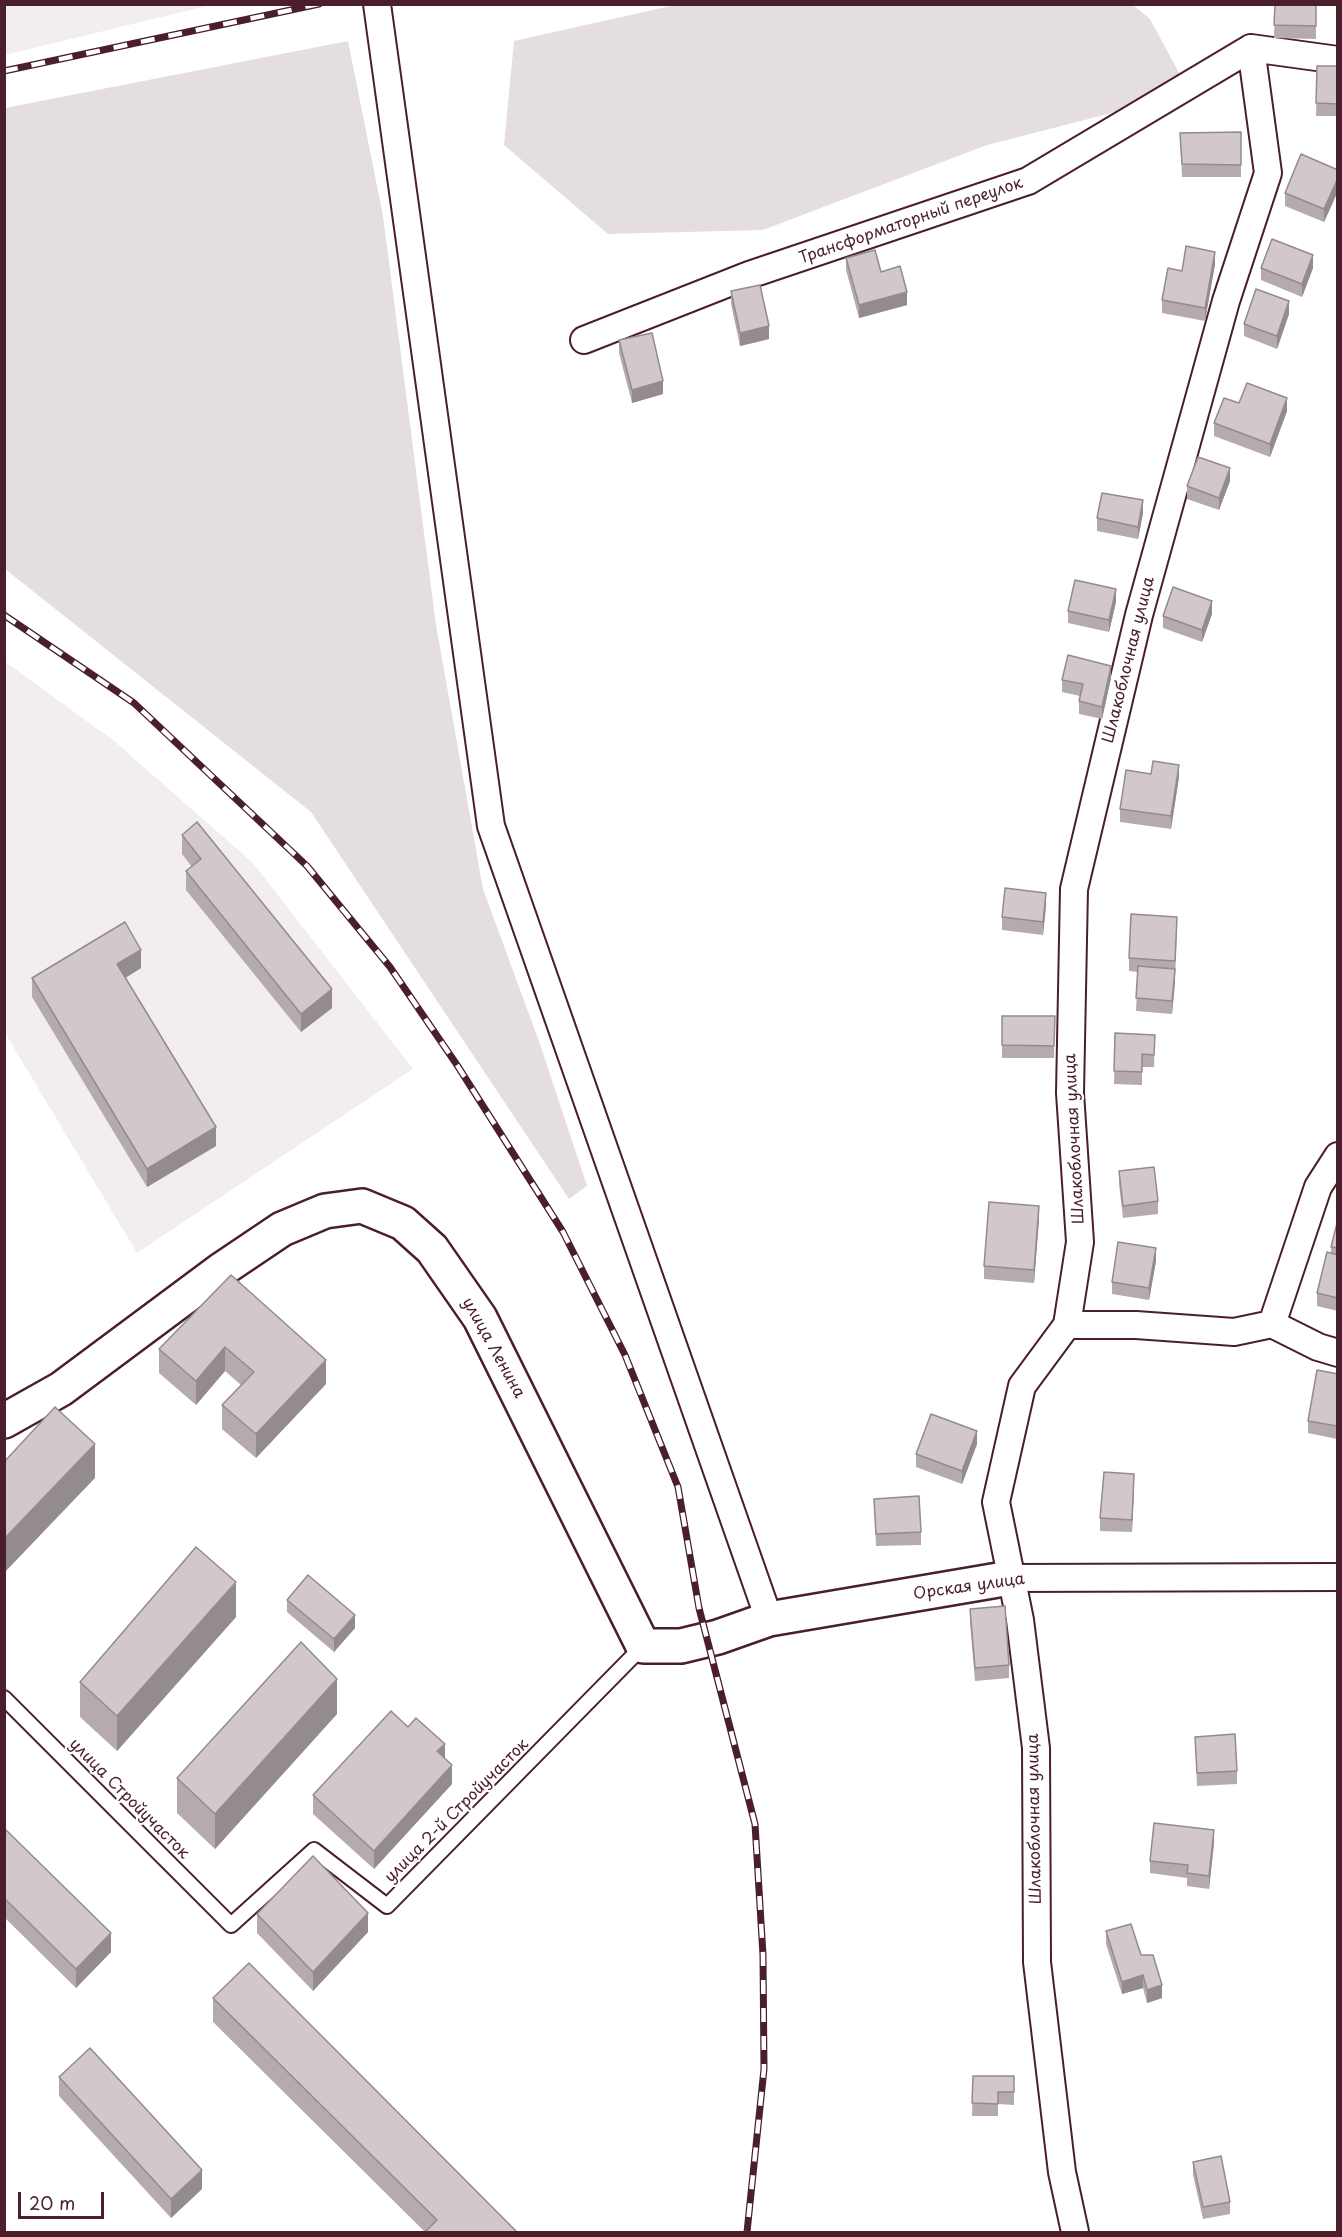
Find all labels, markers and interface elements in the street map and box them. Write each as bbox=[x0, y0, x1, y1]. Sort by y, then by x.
street label: Трансформаторный переулок bbox=[797, 174, 1025, 268]
street label: Шлакоблочная улица bbox=[1099, 575, 1159, 745]
street label: Шлакоблочная улица bbox=[1061, 1053, 1089, 1225]
street label: улица Ленина bbox=[457, 1294, 529, 1402]
street label: Орская улица bbox=[912, 1570, 1026, 1604]
street label: Шлакоблочная улица bbox=[1024, 1733, 1046, 1905]
street label: улица Стройучасток bbox=[65, 1735, 193, 1863]
street label: улица 2-й Стройучасток bbox=[381, 1735, 533, 1887]
scale bar bbox=[21, 2180, 106, 2218]
text: 20 m bbox=[29, 2189, 75, 2216]

